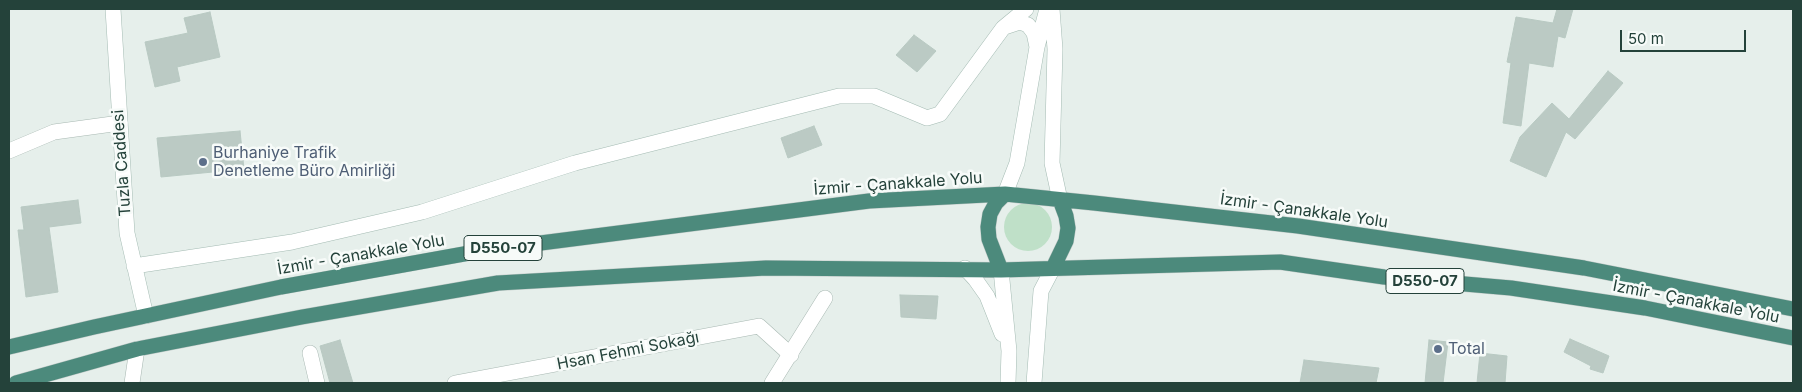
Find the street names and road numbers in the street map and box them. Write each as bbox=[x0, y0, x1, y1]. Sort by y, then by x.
street label: Tuzla Caddesi bbox=[109, 109, 135, 217]
street label: İzmir - Çanakkale Yolu bbox=[813, 169, 983, 199]
street label: İzmir - Çanakkale Yolu bbox=[1219, 190, 1389, 232]
street label: İzmir - Çanakkale Yolu bbox=[276, 231, 446, 279]
road number: D550-07 bbox=[464, 236, 542, 260]
road number: D550-07 bbox=[1386, 268, 1464, 294]
street label: İzmir - Çanakkale Yolu bbox=[1611, 276, 1781, 328]
street label: Hsan Fehmi Sokağı bbox=[555, 328, 701, 374]

